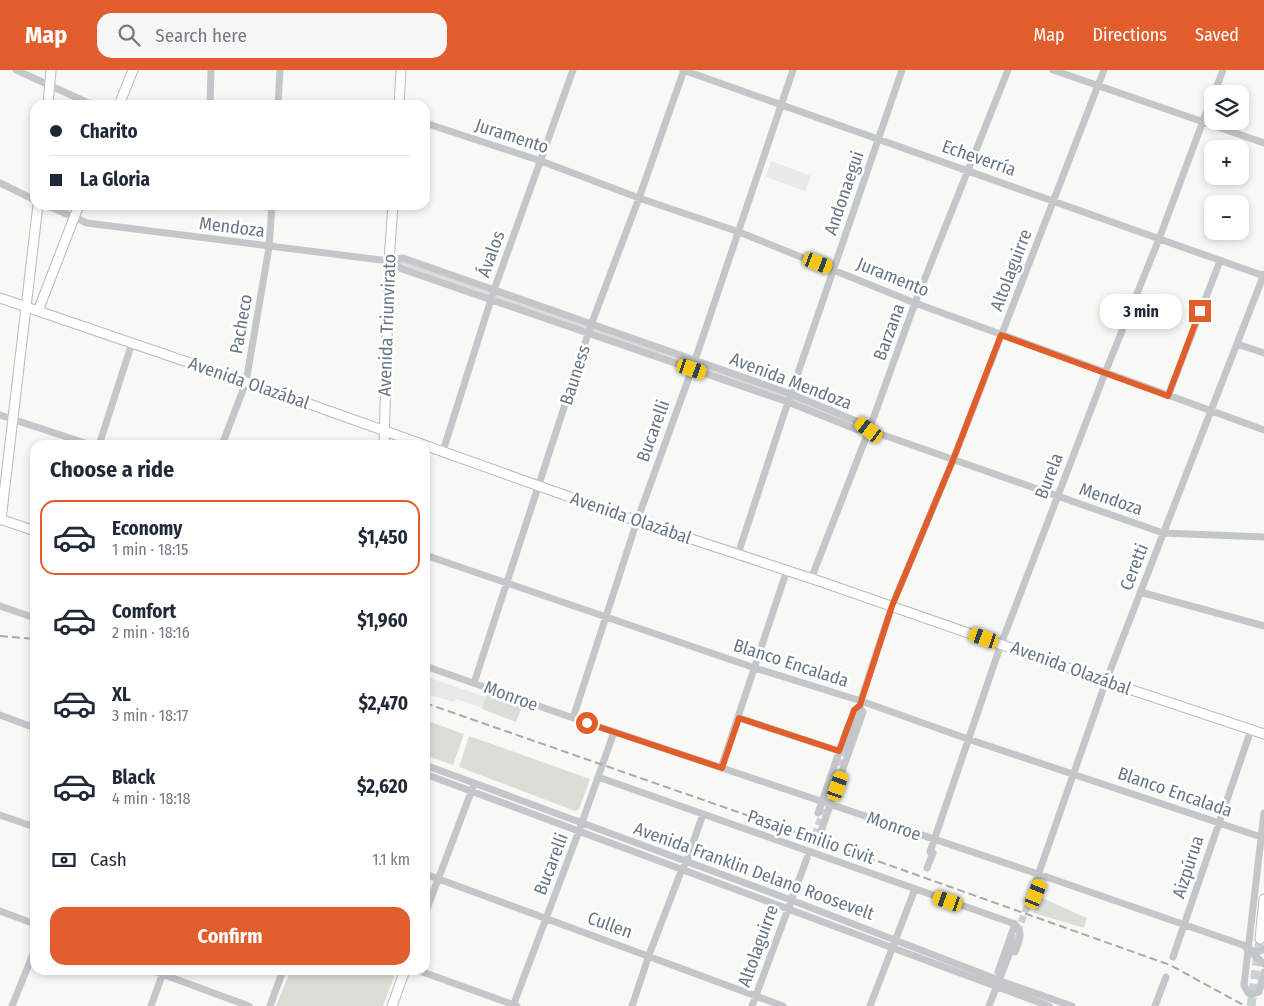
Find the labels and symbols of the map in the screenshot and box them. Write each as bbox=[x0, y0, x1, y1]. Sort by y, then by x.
street label: Juramento bbox=[472, 114, 552, 158]
street label: Echeverría bbox=[939, 135, 1019, 181]
street label: Andonaegui bbox=[819, 148, 869, 238]
street label: Mendoza bbox=[198, 212, 266, 242]
street label: Altolaguirre bbox=[985, 226, 1037, 314]
street label: Ávalos bbox=[472, 227, 510, 280]
car bbox=[801, 251, 834, 275]
street label: Avenida Triunvirato bbox=[374, 253, 400, 397]
street label: Juramento bbox=[854, 253, 932, 301]
street label: Pacheco bbox=[225, 292, 257, 356]
callout: 3 min bbox=[1100, 294, 1182, 328]
street label: Barzana bbox=[869, 300, 909, 363]
route end bbox=[1189, 300, 1211, 322]
street label: Bauness bbox=[555, 342, 595, 408]
street label: Avenida Mendoza bbox=[727, 348, 855, 414]
street label: Avenida Olazábal bbox=[186, 352, 313, 414]
car bbox=[675, 357, 708, 381]
street label: Bucarelli bbox=[632, 397, 674, 465]
car bbox=[852, 415, 885, 445]
street label: Burela bbox=[1030, 450, 1068, 502]
street label: Mendoza bbox=[1076, 478, 1146, 520]
street label: Avenida Olazábal bbox=[568, 487, 695, 549]
street label: Ceretti bbox=[1115, 540, 1153, 594]
car bbox=[967, 626, 1000, 650]
street label: Blanco Encalada bbox=[731, 634, 852, 692]
street label: Avenida Olazábal bbox=[1008, 636, 1134, 700]
street label: Monroe bbox=[481, 676, 541, 716]
route start bbox=[576, 712, 598, 734]
street label: Blanco Encalada bbox=[1115, 762, 1235, 822]
car bbox=[826, 769, 849, 803]
street label: Pasaje Emilio Civit bbox=[745, 805, 877, 869]
street label: Monroe bbox=[864, 807, 924, 846]
street label: Avenida Franklin Delano Roosevelt bbox=[631, 817, 877, 925]
street label: Bucarelli bbox=[529, 830, 573, 898]
street label: Aizpúrua bbox=[1168, 833, 1209, 901]
car bbox=[1023, 877, 1048, 911]
car bbox=[931, 889, 964, 913]
street label: Altolaguirre bbox=[733, 902, 783, 990]
street label: Cullen bbox=[585, 907, 635, 943]

